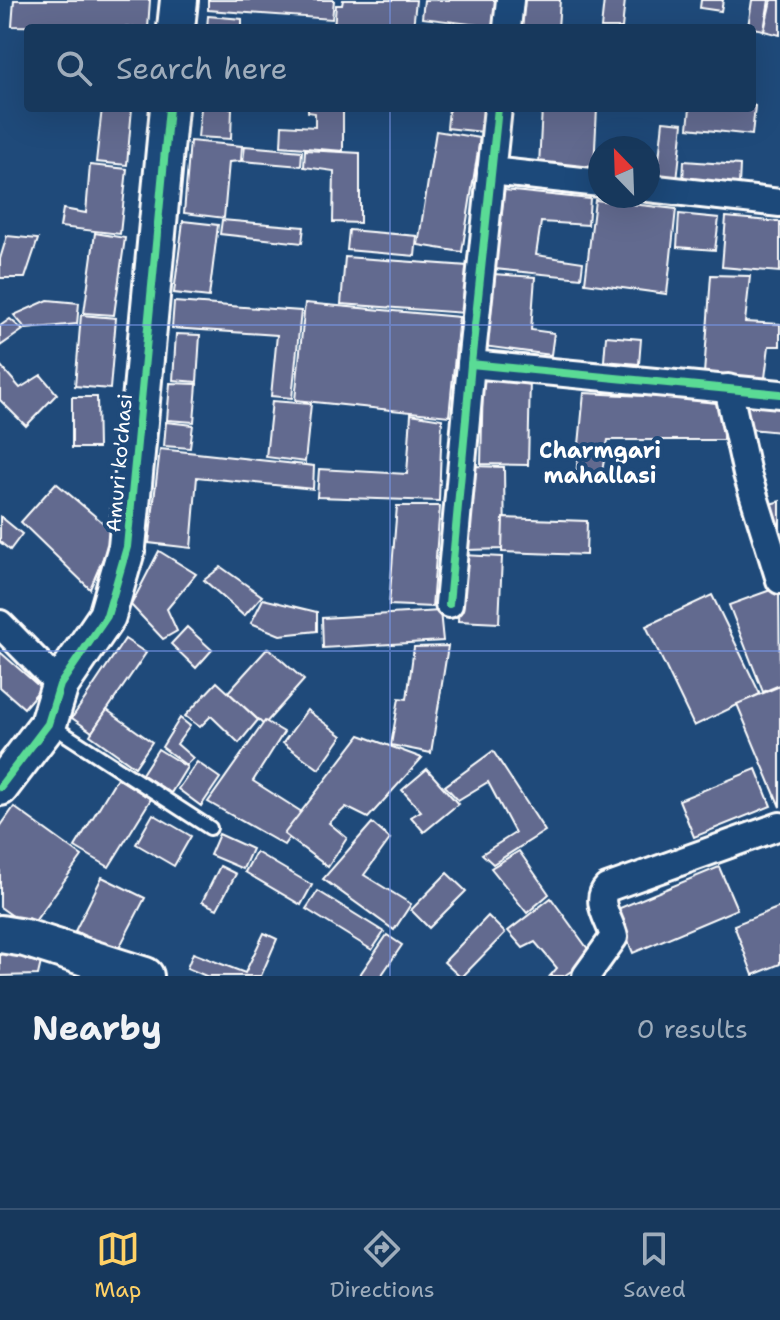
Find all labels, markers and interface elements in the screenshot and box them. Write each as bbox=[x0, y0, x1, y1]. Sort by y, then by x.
search box bbox=[24, 24, 756, 112]
icon: search bbox=[52, 46, 96, 90]
text: Search here bbox=[116, 48, 287, 89]
north arrow bbox=[588, 136, 660, 208]
street label: Amuri ko'chasi bbox=[100, 393, 138, 533]
district label: Charmgari mahallasi bbox=[539, 436, 661, 490]
text: Nearby bbox=[32, 1005, 162, 1051]
text: 0 results bbox=[636, 1011, 748, 1046]
tab: Map bbox=[94, 1227, 141, 1304]
tab: Directions bbox=[330, 1227, 435, 1304]
tab: Saved bbox=[623, 1227, 686, 1304]

